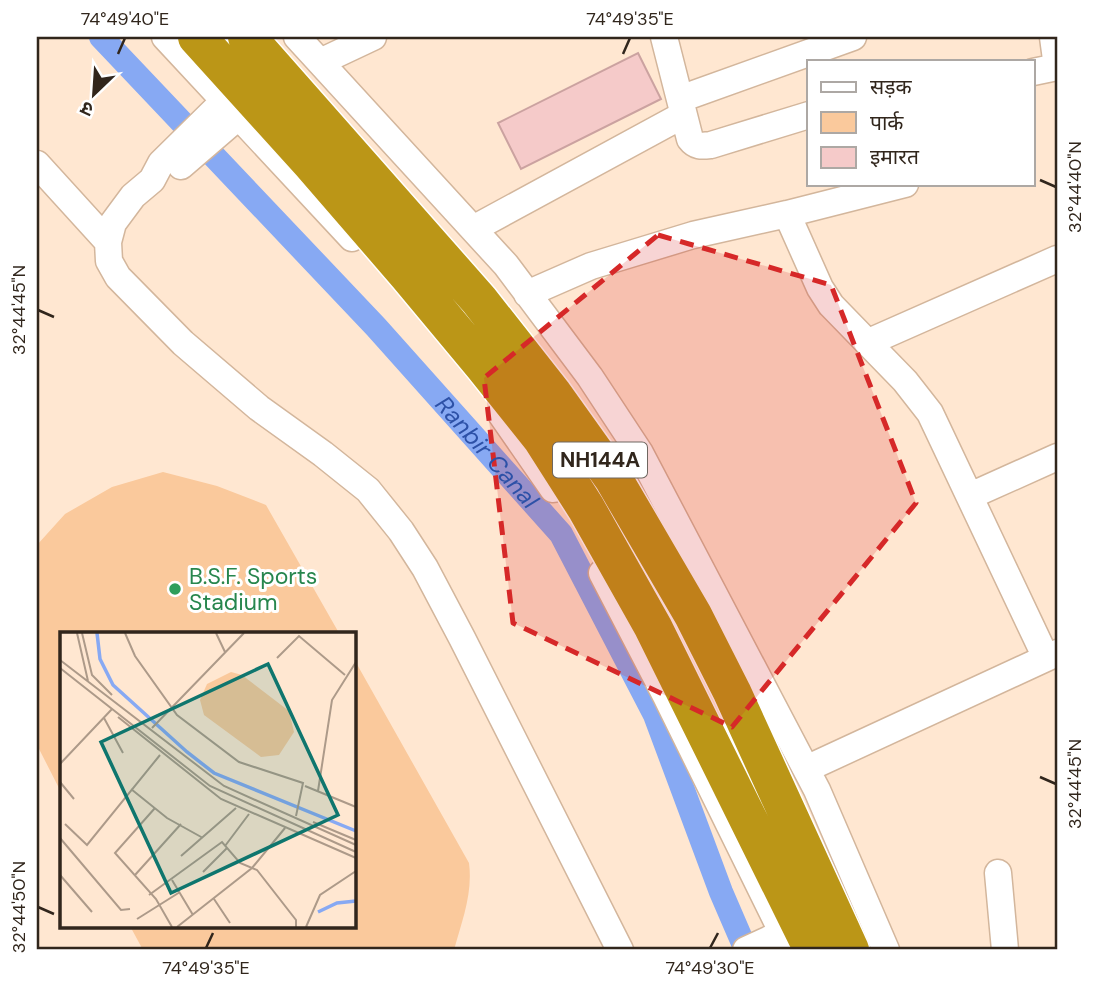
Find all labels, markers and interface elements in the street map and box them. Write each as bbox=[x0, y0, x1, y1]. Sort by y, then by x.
text: 74°49'40"E bbox=[81, 7, 169, 31]
text: 74°49'35"E bbox=[586, 7, 674, 31]
north arrow bbox=[60, 60, 130, 130]
legend bbox=[807, 60, 1034, 186]
text: सड़क bbox=[870, 73, 912, 101]
text: उ bbox=[76, 95, 97, 123]
text: पार्क bbox=[870, 109, 904, 137]
text: 32°44'40"N bbox=[1063, 141, 1087, 233]
text: इमारत bbox=[870, 143, 920, 171]
text: 32°44'45"N bbox=[7, 265, 31, 355]
water label: Ranbir Canal bbox=[429, 389, 546, 515]
road number: NH144A bbox=[553, 442, 647, 477]
place label: B.S.F. Sports Stadium bbox=[189, 561, 317, 617]
marker: B.S.F. Sports Stadium bbox=[167, 581, 183, 597]
inset map bbox=[60, 632, 355, 928]
text: 32°44'45"N bbox=[1063, 739, 1087, 829]
text: 32°44'50"N bbox=[7, 861, 31, 953]
text: 74°49'35"E bbox=[162, 956, 250, 980]
text: 74°49'30"E bbox=[665, 956, 755, 980]

